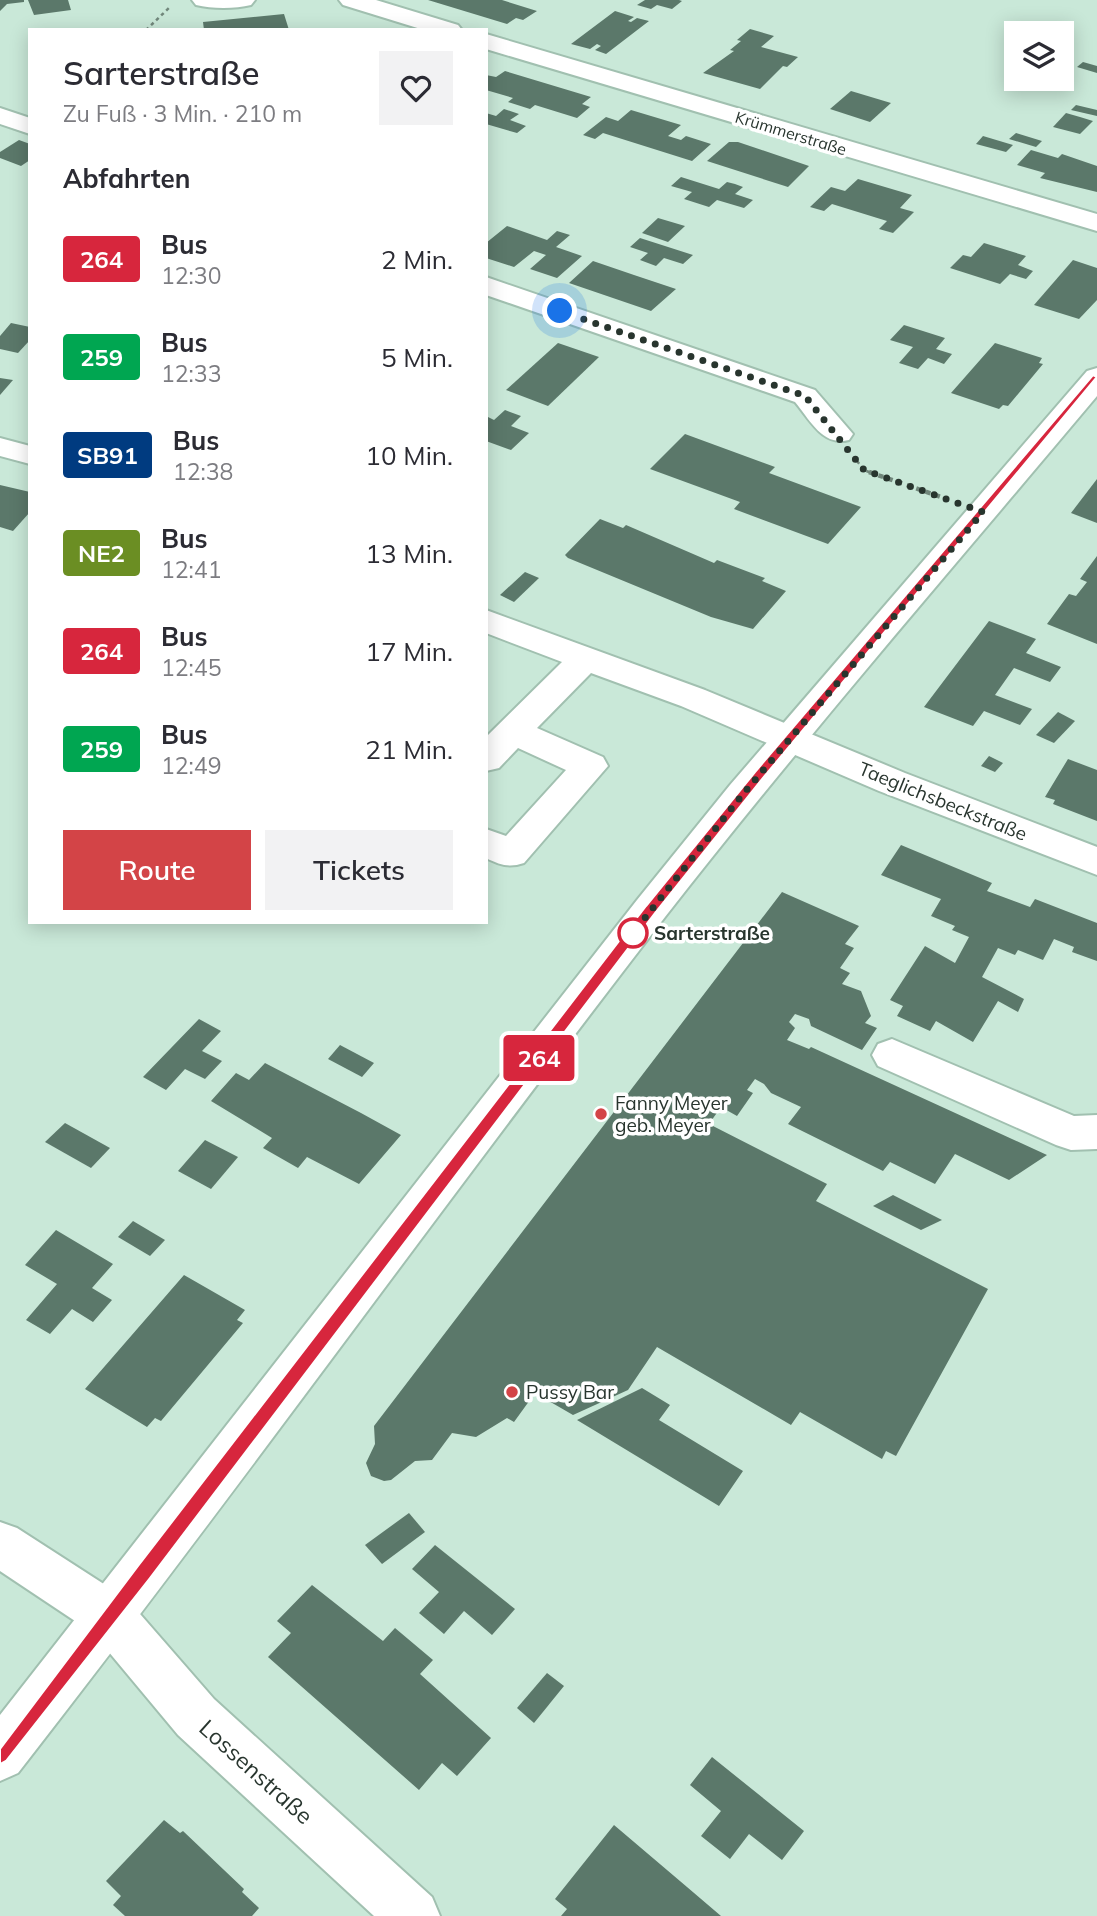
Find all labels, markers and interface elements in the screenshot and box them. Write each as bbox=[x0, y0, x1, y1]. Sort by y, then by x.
map controls bbox=[1004, 21, 1074, 91]
button: layers bbox=[1004, 21, 1074, 91]
button: heart bbox=[379, 51, 453, 125]
text: Sarterstraße bbox=[63, 52, 260, 93]
text: Zu Fuß · 3 Min. · 210 m bbox=[63, 99, 302, 128]
street label: Krümmerstraße bbox=[733, 107, 849, 159]
text: Abfahrten bbox=[63, 162, 190, 195]
text: Bus bbox=[161, 228, 207, 261]
text: 2 Min. bbox=[381, 243, 453, 276]
text: 264 bbox=[80, 244, 123, 274]
text: 12:30 bbox=[161, 261, 221, 290]
your location bbox=[542, 293, 577, 328]
text: Bus bbox=[161, 326, 207, 359]
text: 5 Min. bbox=[381, 341, 453, 374]
text: 259 bbox=[80, 342, 123, 372]
text: 12:33 bbox=[161, 359, 221, 388]
text: Bus bbox=[173, 424, 219, 457]
text: 10 Min. bbox=[365, 439, 453, 472]
text: SB91 bbox=[77, 440, 138, 470]
text: 12:38 bbox=[173, 457, 233, 486]
text: Bus bbox=[161, 522, 207, 555]
text: 13 Min. bbox=[365, 537, 453, 570]
text: NE2 bbox=[78, 538, 125, 568]
text: 12:41 bbox=[161, 555, 221, 584]
text: Bus bbox=[161, 620, 207, 653]
text: 17 Min. bbox=[365, 635, 453, 668]
text: 264 bbox=[80, 636, 123, 666]
text: 12:45 bbox=[161, 653, 221, 682]
text: Bus bbox=[161, 718, 207, 751]
text: 21 Min. bbox=[365, 733, 453, 766]
text: 259 bbox=[80, 734, 123, 764]
text: 12:49 bbox=[161, 751, 221, 780]
street label: Taeglichsbeckstraße bbox=[855, 756, 1031, 846]
button: Route bbox=[63, 830, 251, 910]
button: Tickets bbox=[265, 830, 453, 910]
marker: Sarterstraße bbox=[618, 918, 648, 948]
place label: Sarterstraße bbox=[654, 921, 770, 945]
line badge: 264 bbox=[499, 1035, 579, 1081]
text: 264 bbox=[517, 1043, 561, 1073]
place label: Fanny Meyer geb. Meyer bbox=[615, 1091, 728, 1137]
marker: Fanny Meyer geb. Meyer bbox=[593, 1106, 609, 1122]
place label: Pussy Bar bbox=[526, 1380, 614, 1404]
marker: Pussy Bar bbox=[504, 1384, 520, 1400]
street label: Lossenstraße bbox=[194, 1713, 319, 1830]

